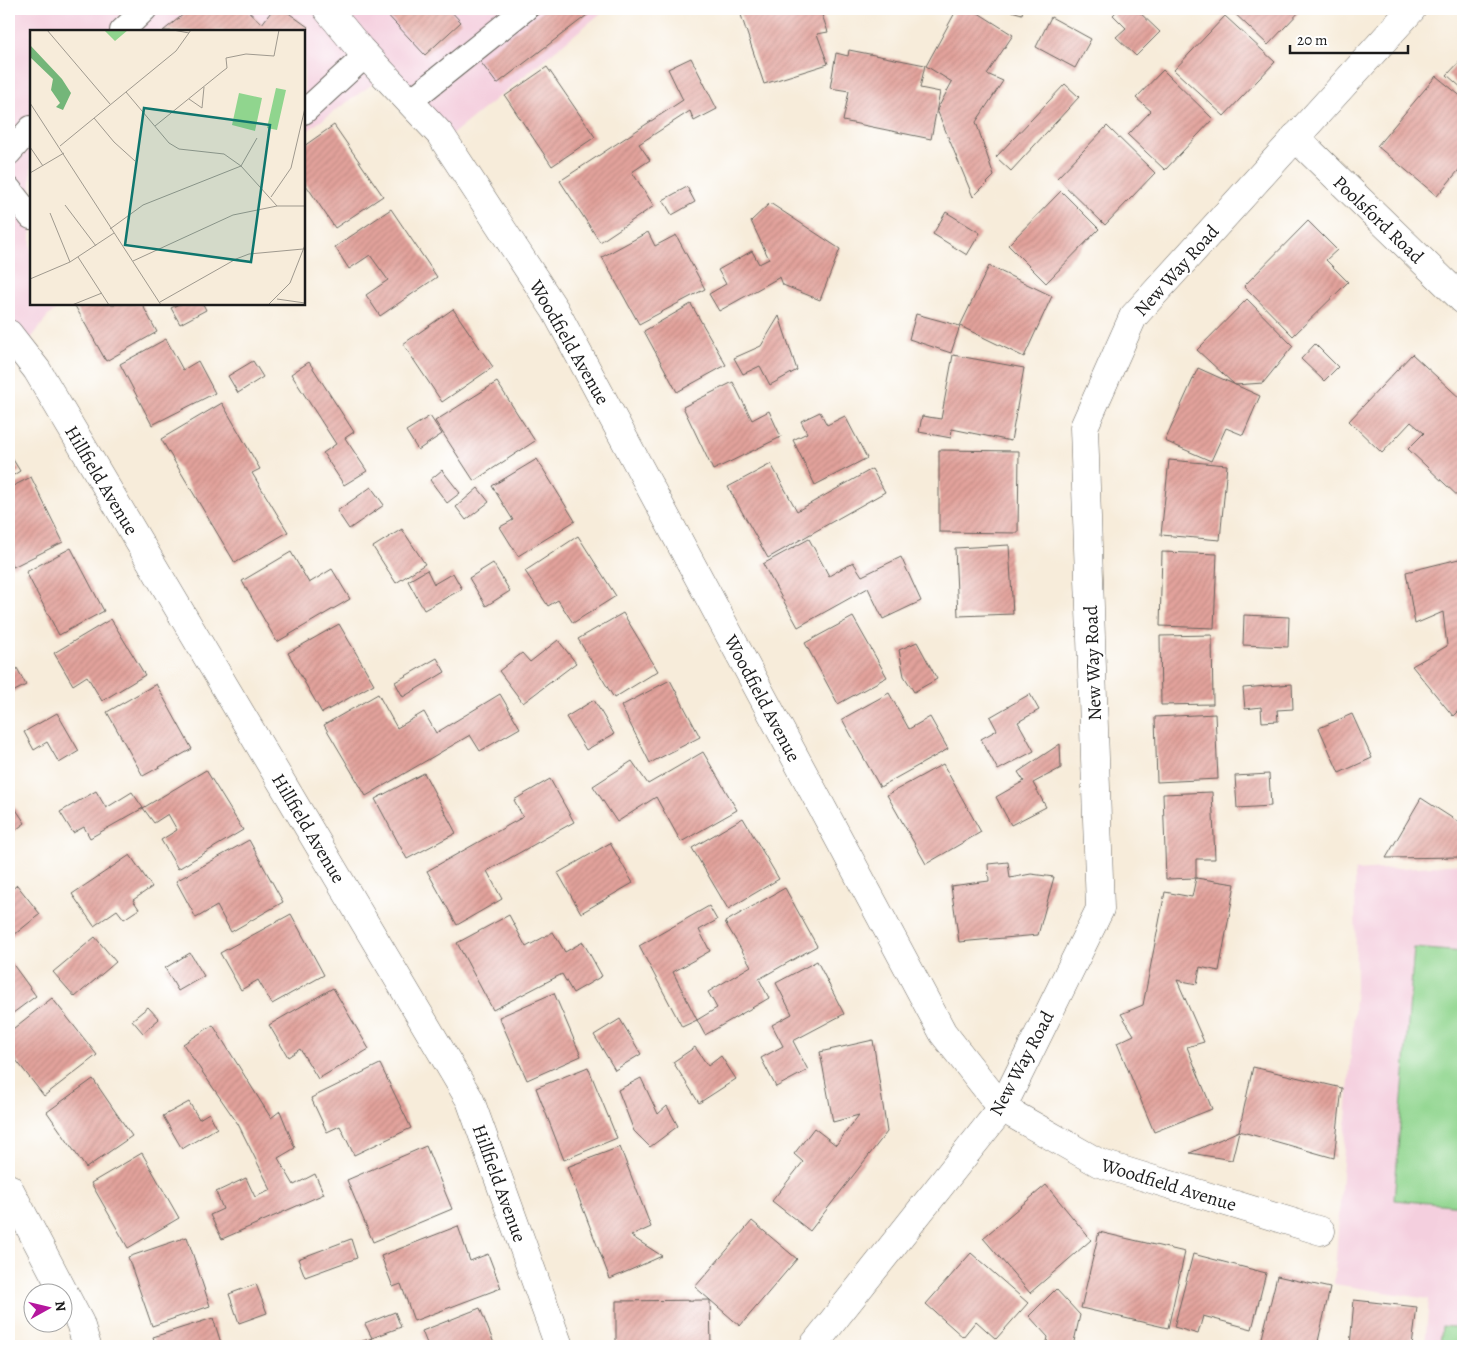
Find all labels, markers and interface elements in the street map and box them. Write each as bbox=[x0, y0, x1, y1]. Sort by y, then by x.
scale bar bbox=[1290, 22, 1407, 54]
inset map bbox=[30, 30, 305, 305]
text: 20 m bbox=[1297, 30, 1328, 50]
street label: Poolsford Road bbox=[1327, 170, 1430, 270]
street label: New Way Road bbox=[1128, 218, 1226, 322]
street label: Woodfield Avenue bbox=[522, 274, 615, 410]
street label: Hillfield Avenue bbox=[58, 421, 144, 540]
street label: New Way Road bbox=[1078, 604, 1108, 721]
street label: Woodfield Avenue bbox=[717, 630, 807, 766]
street label: Hillfield Avenue bbox=[265, 769, 351, 888]
street label: New Way Road bbox=[983, 1006, 1061, 1121]
street label: Hillfield Avenue bbox=[466, 1121, 532, 1246]
street label: Woodfield Avenue bbox=[1097, 1152, 1240, 1218]
north arrow bbox=[22, 1282, 72, 1332]
text: N bbox=[50, 1300, 70, 1313]

